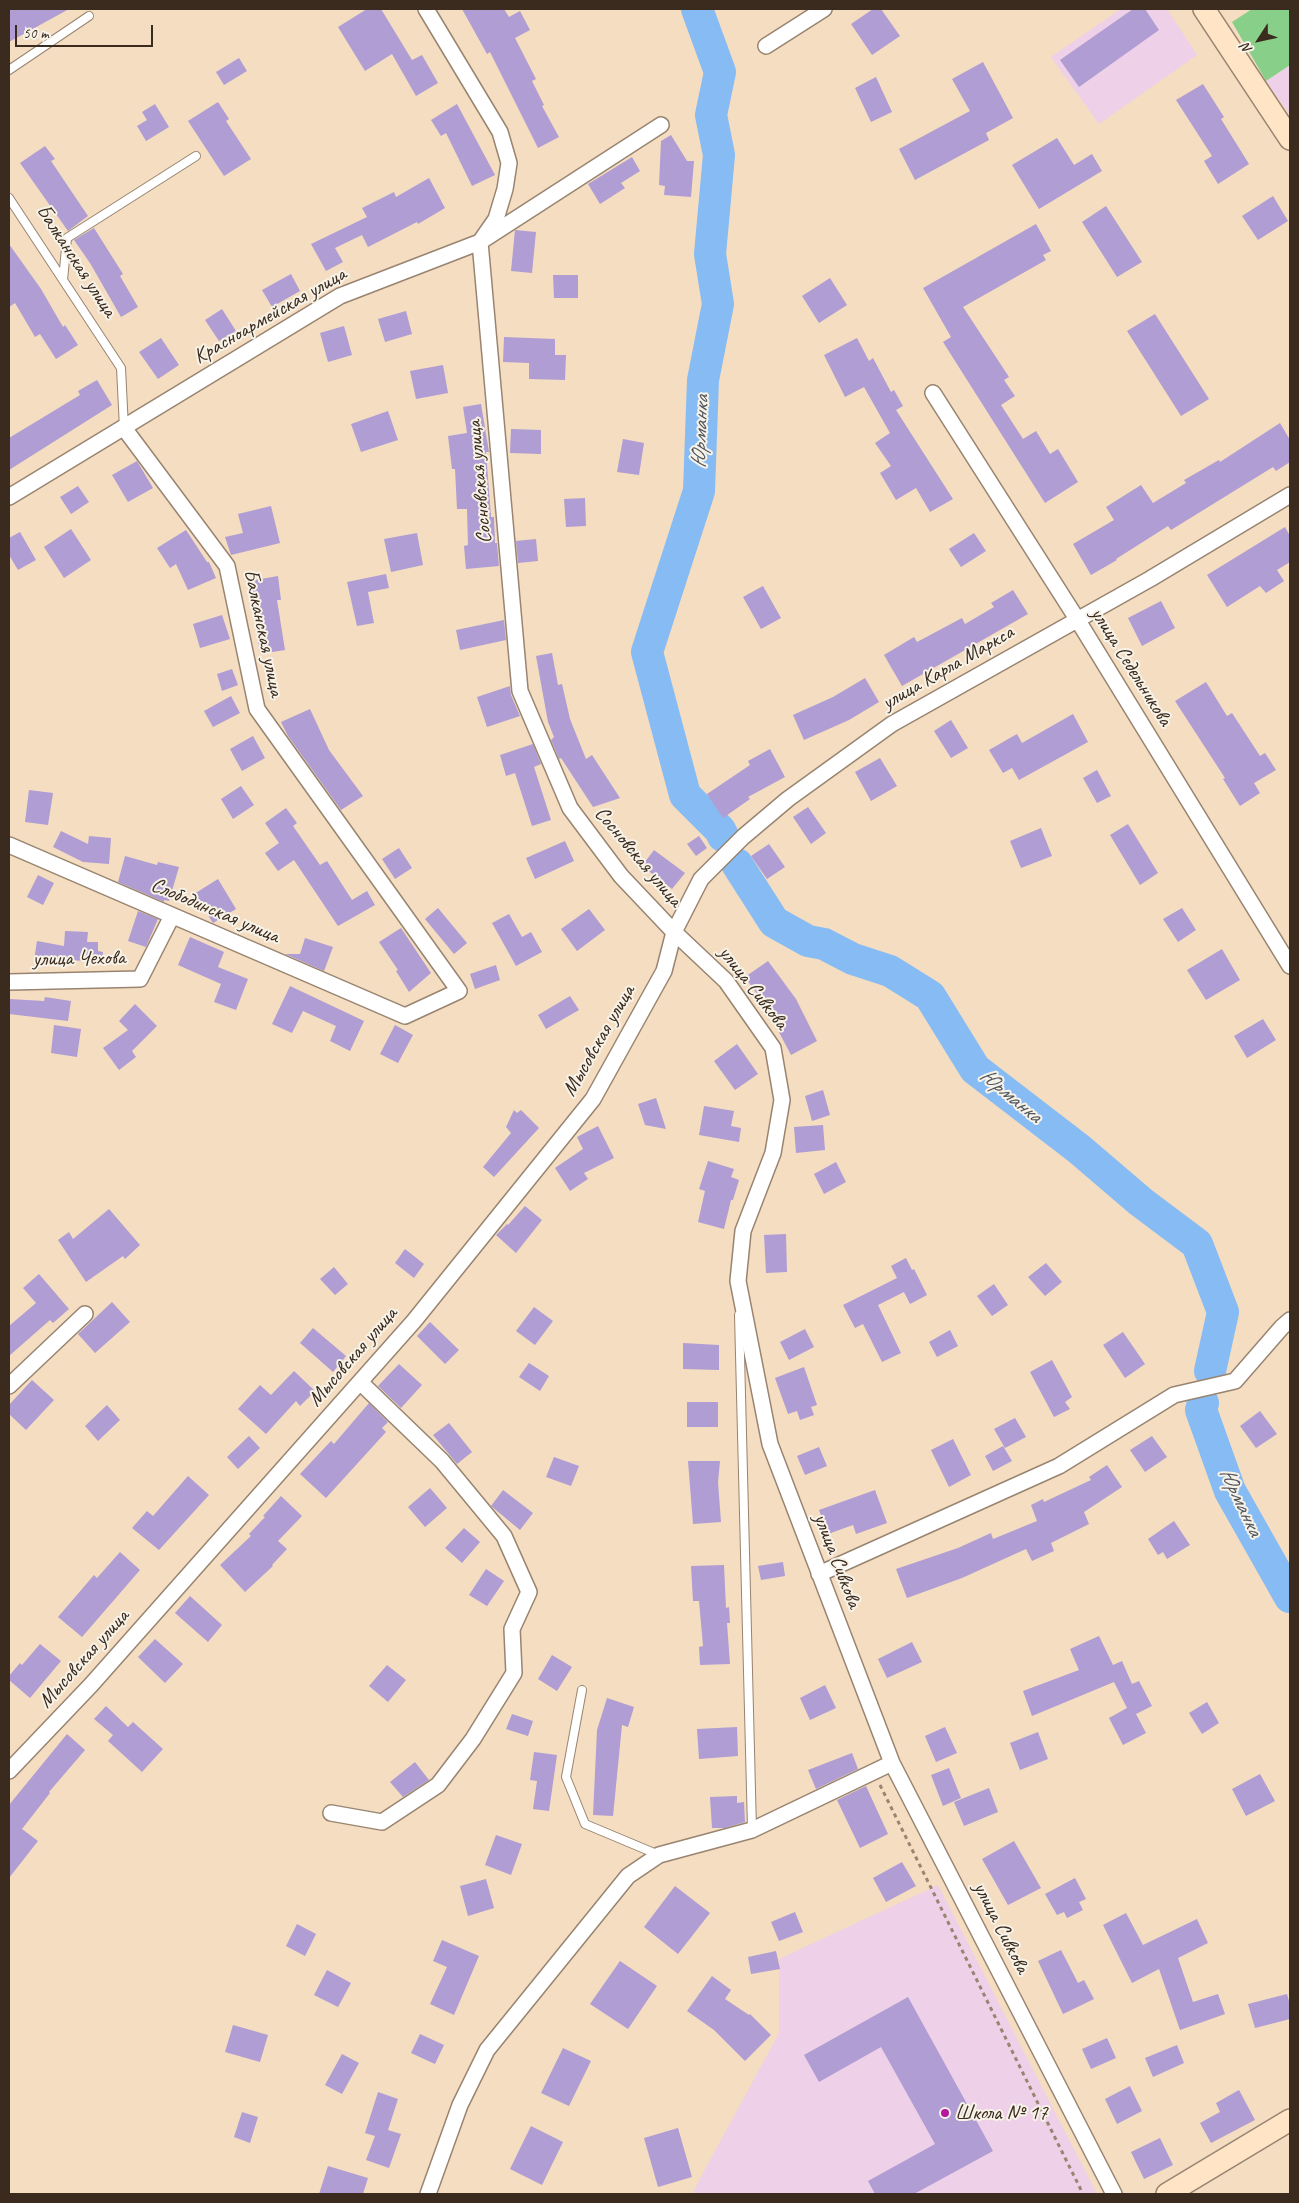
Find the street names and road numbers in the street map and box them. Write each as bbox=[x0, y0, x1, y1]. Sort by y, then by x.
street label: Балканская улица bbox=[30, 200, 122, 322]
street label: Красноармейская улица bbox=[189, 262, 351, 370]
street label: Сосновская улица bbox=[462, 419, 498, 545]
street label: Балканская улица bbox=[237, 567, 289, 699]
street label: улица Седельникова bbox=[1085, 603, 1177, 731]
street label: улица Карла Маркса bbox=[878, 620, 1018, 716]
street label: Сосновская улица bbox=[589, 802, 687, 912]
street label: Слободинская улица bbox=[147, 873, 283, 949]
street label: улица Сивкова bbox=[713, 941, 793, 1035]
street label: улица Чехова bbox=[33, 946, 125, 972]
street label: Мысовская улица bbox=[557, 981, 641, 1101]
street label: Мысовская улица bbox=[303, 1302, 403, 1412]
street label: улица Сивкова bbox=[807, 1510, 867, 1612]
street label: Мысовская улица bbox=[33, 1605, 135, 1713]
street label: улица Сивкова bbox=[967, 1878, 1035, 1978]

